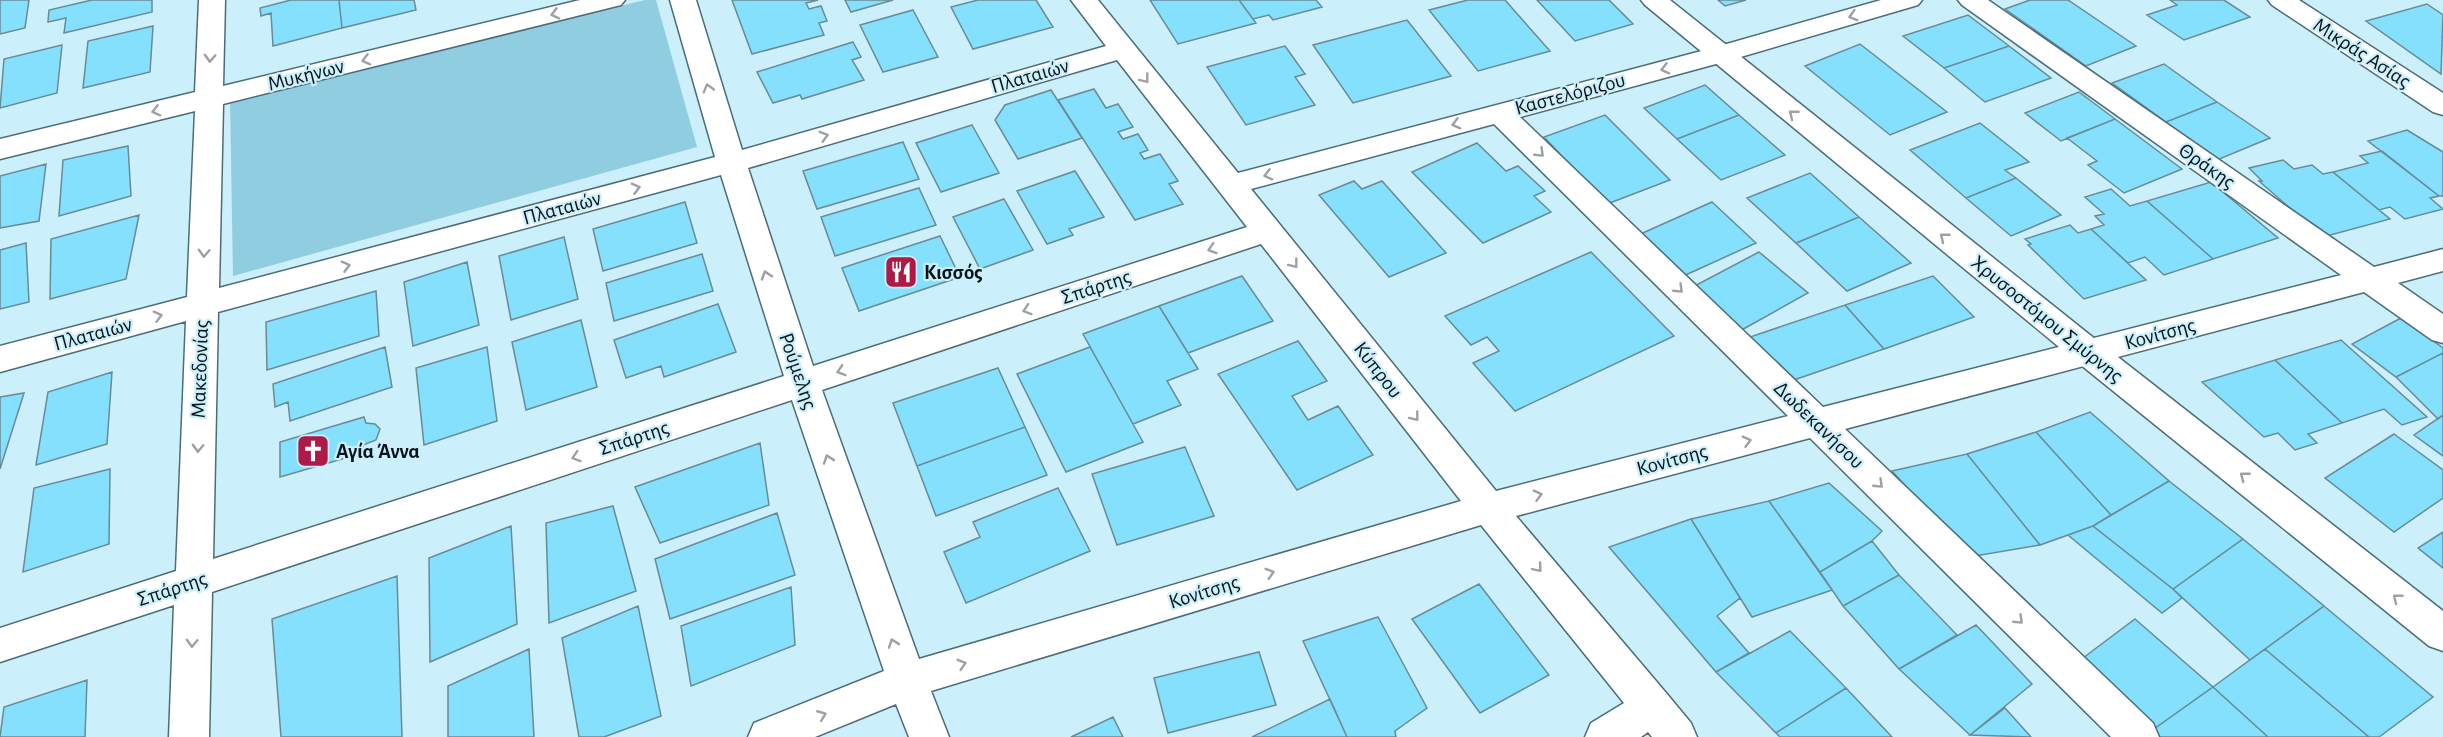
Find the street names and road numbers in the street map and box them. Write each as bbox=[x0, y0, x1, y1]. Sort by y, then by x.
street label: Μικράς Ασίας bbox=[2310, 14, 2414, 92]
street label: Μυκήνων bbox=[266, 55, 346, 95]
street label: Πλαταιών bbox=[989, 55, 1072, 97]
street label: Καστελόριζου bbox=[1513, 69, 1627, 119]
street label: Θράκης bbox=[2175, 139, 2239, 193]
street label: Πλαταιών bbox=[521, 187, 604, 229]
street label: Χρυσοστόμου Σμύρνης bbox=[1967, 252, 2127, 386]
street label: Σπάρτης bbox=[1059, 266, 1133, 308]
street label: Πλαταιών bbox=[52, 313, 135, 355]
street label: Κονίτσης bbox=[2122, 314, 2198, 354]
street label: Μακεδονίας bbox=[188, 319, 212, 419]
street label: Ρούμελης bbox=[775, 330, 821, 412]
street label: Κύπρου bbox=[1350, 338, 1406, 402]
street label: Δωδεκανήσου bbox=[1770, 377, 1868, 473]
street label: Σπάρτης bbox=[597, 417, 671, 459]
street label: Κονίτσης bbox=[1634, 440, 1710, 480]
street label: Σπάρτης bbox=[135, 568, 209, 610]
street label: Κονίτσης bbox=[1166, 571, 1242, 613]

